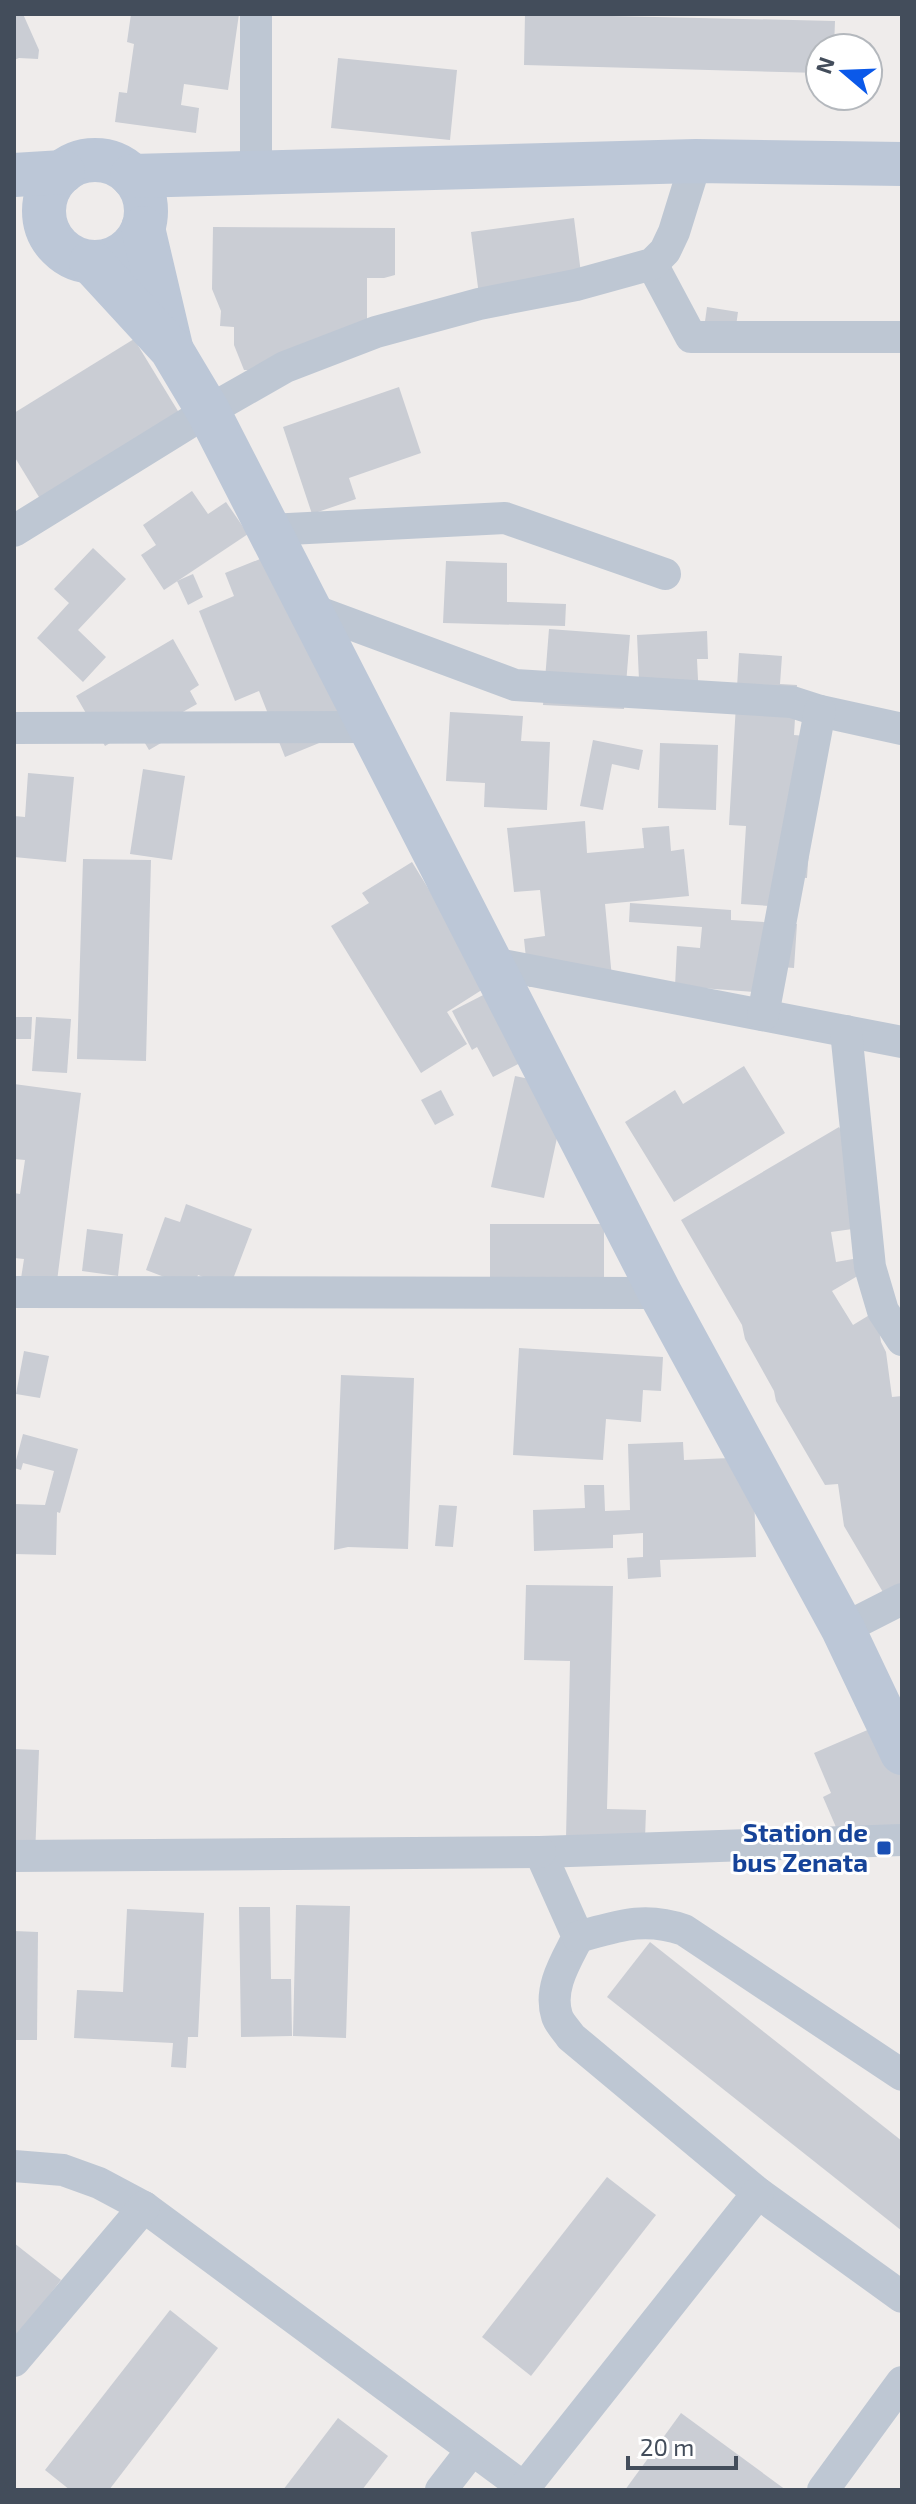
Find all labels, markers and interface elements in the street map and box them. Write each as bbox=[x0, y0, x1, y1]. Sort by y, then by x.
north arrow bbox=[804, 32, 884, 112]
text: N bbox=[809, 53, 839, 77]
place label: Station de bus Zenata bbox=[732, 1816, 868, 1877]
marker: Station de bus Zenata bbox=[875, 1839, 893, 1857]
scale bar bbox=[628, 2420, 736, 2470]
text: 20 m bbox=[640, 2432, 694, 2461]

